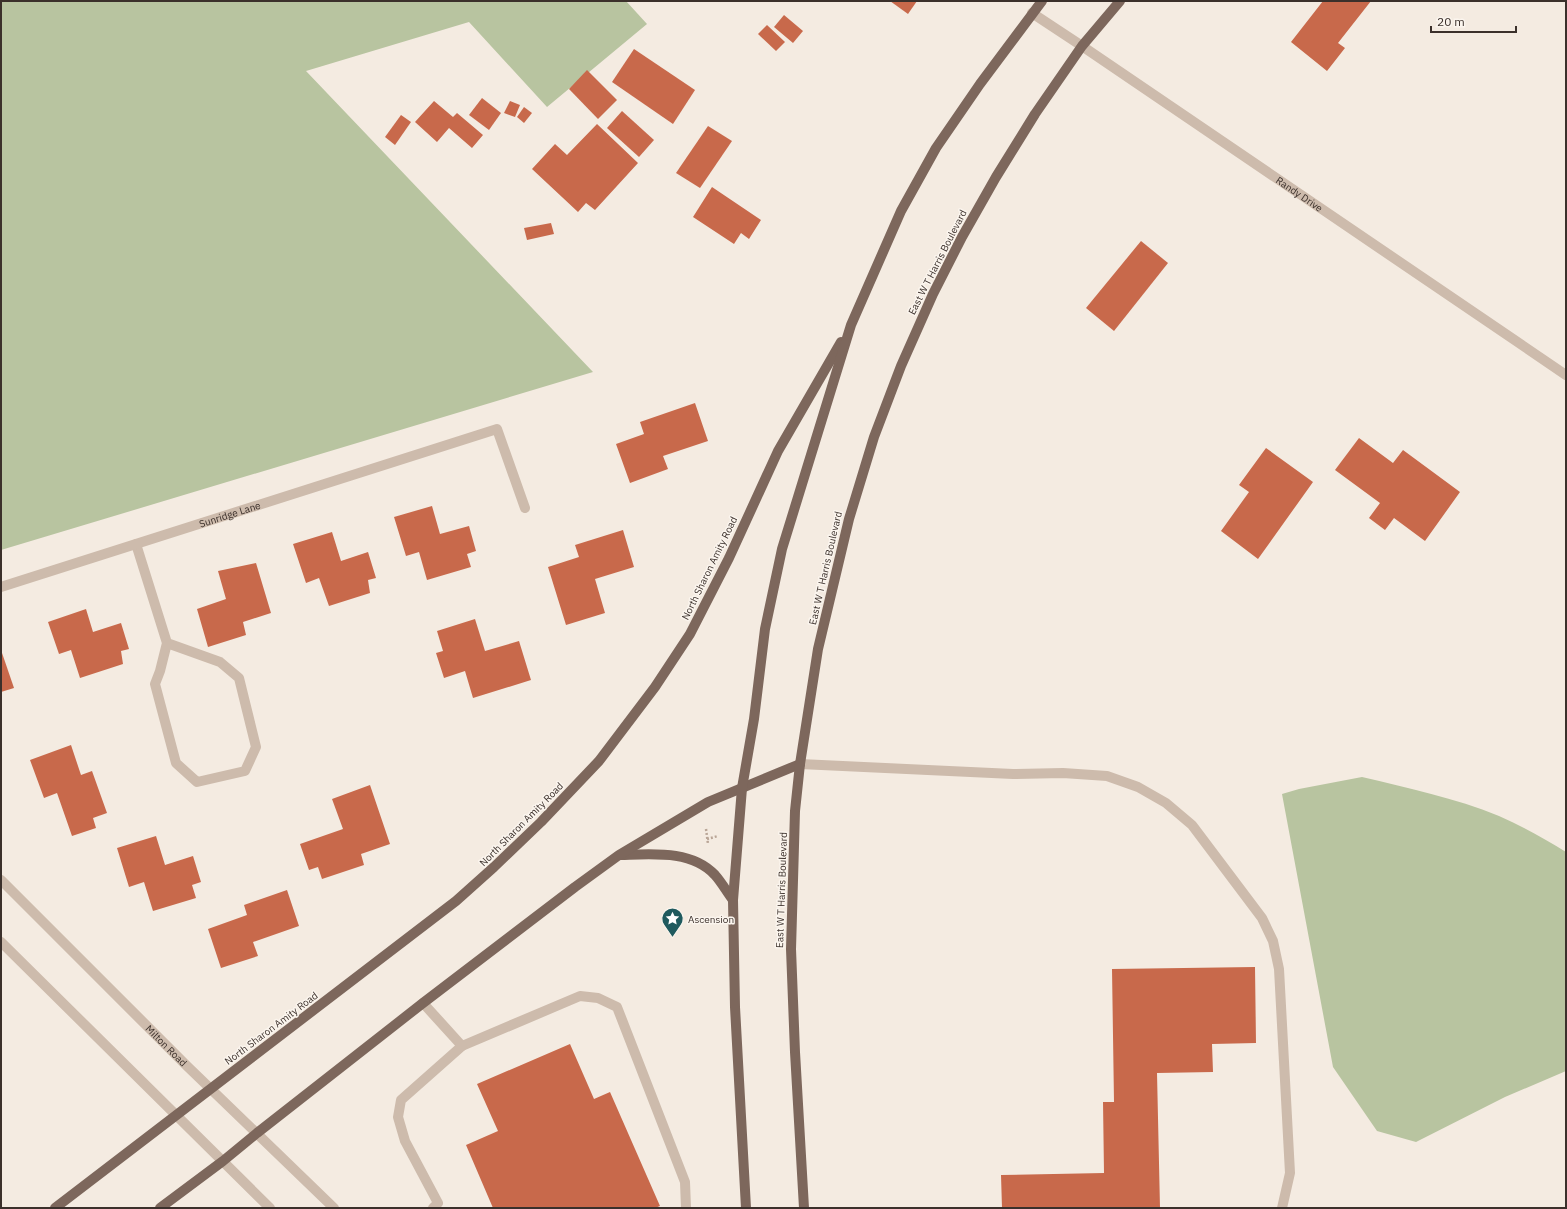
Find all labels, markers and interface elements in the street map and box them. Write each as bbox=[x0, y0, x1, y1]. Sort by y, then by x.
scale bar bbox=[1431, 8, 1516, 34]
text: 20 m bbox=[1437, 14, 1465, 29]
street label: Randy Drive bbox=[1273, 174, 1326, 215]
street label: East W T Harris Boulevard bbox=[905, 208, 970, 317]
street label: Sunridge Lane bbox=[197, 499, 263, 531]
street label: East W T Harris Boulevard bbox=[806, 510, 845, 626]
street label: North Sharon Amity Road bbox=[679, 514, 740, 622]
street label: North Sharon Amity Road bbox=[477, 780, 566, 869]
street label: East W T Harris Boulevard bbox=[773, 832, 790, 948]
place icon: Ascension bbox=[660, 906, 686, 939]
place label: Ascension bbox=[688, 913, 734, 926]
street label: North Sharon Amity Road bbox=[222, 989, 321, 1068]
street label: Milton Road bbox=[143, 1022, 190, 1069]

